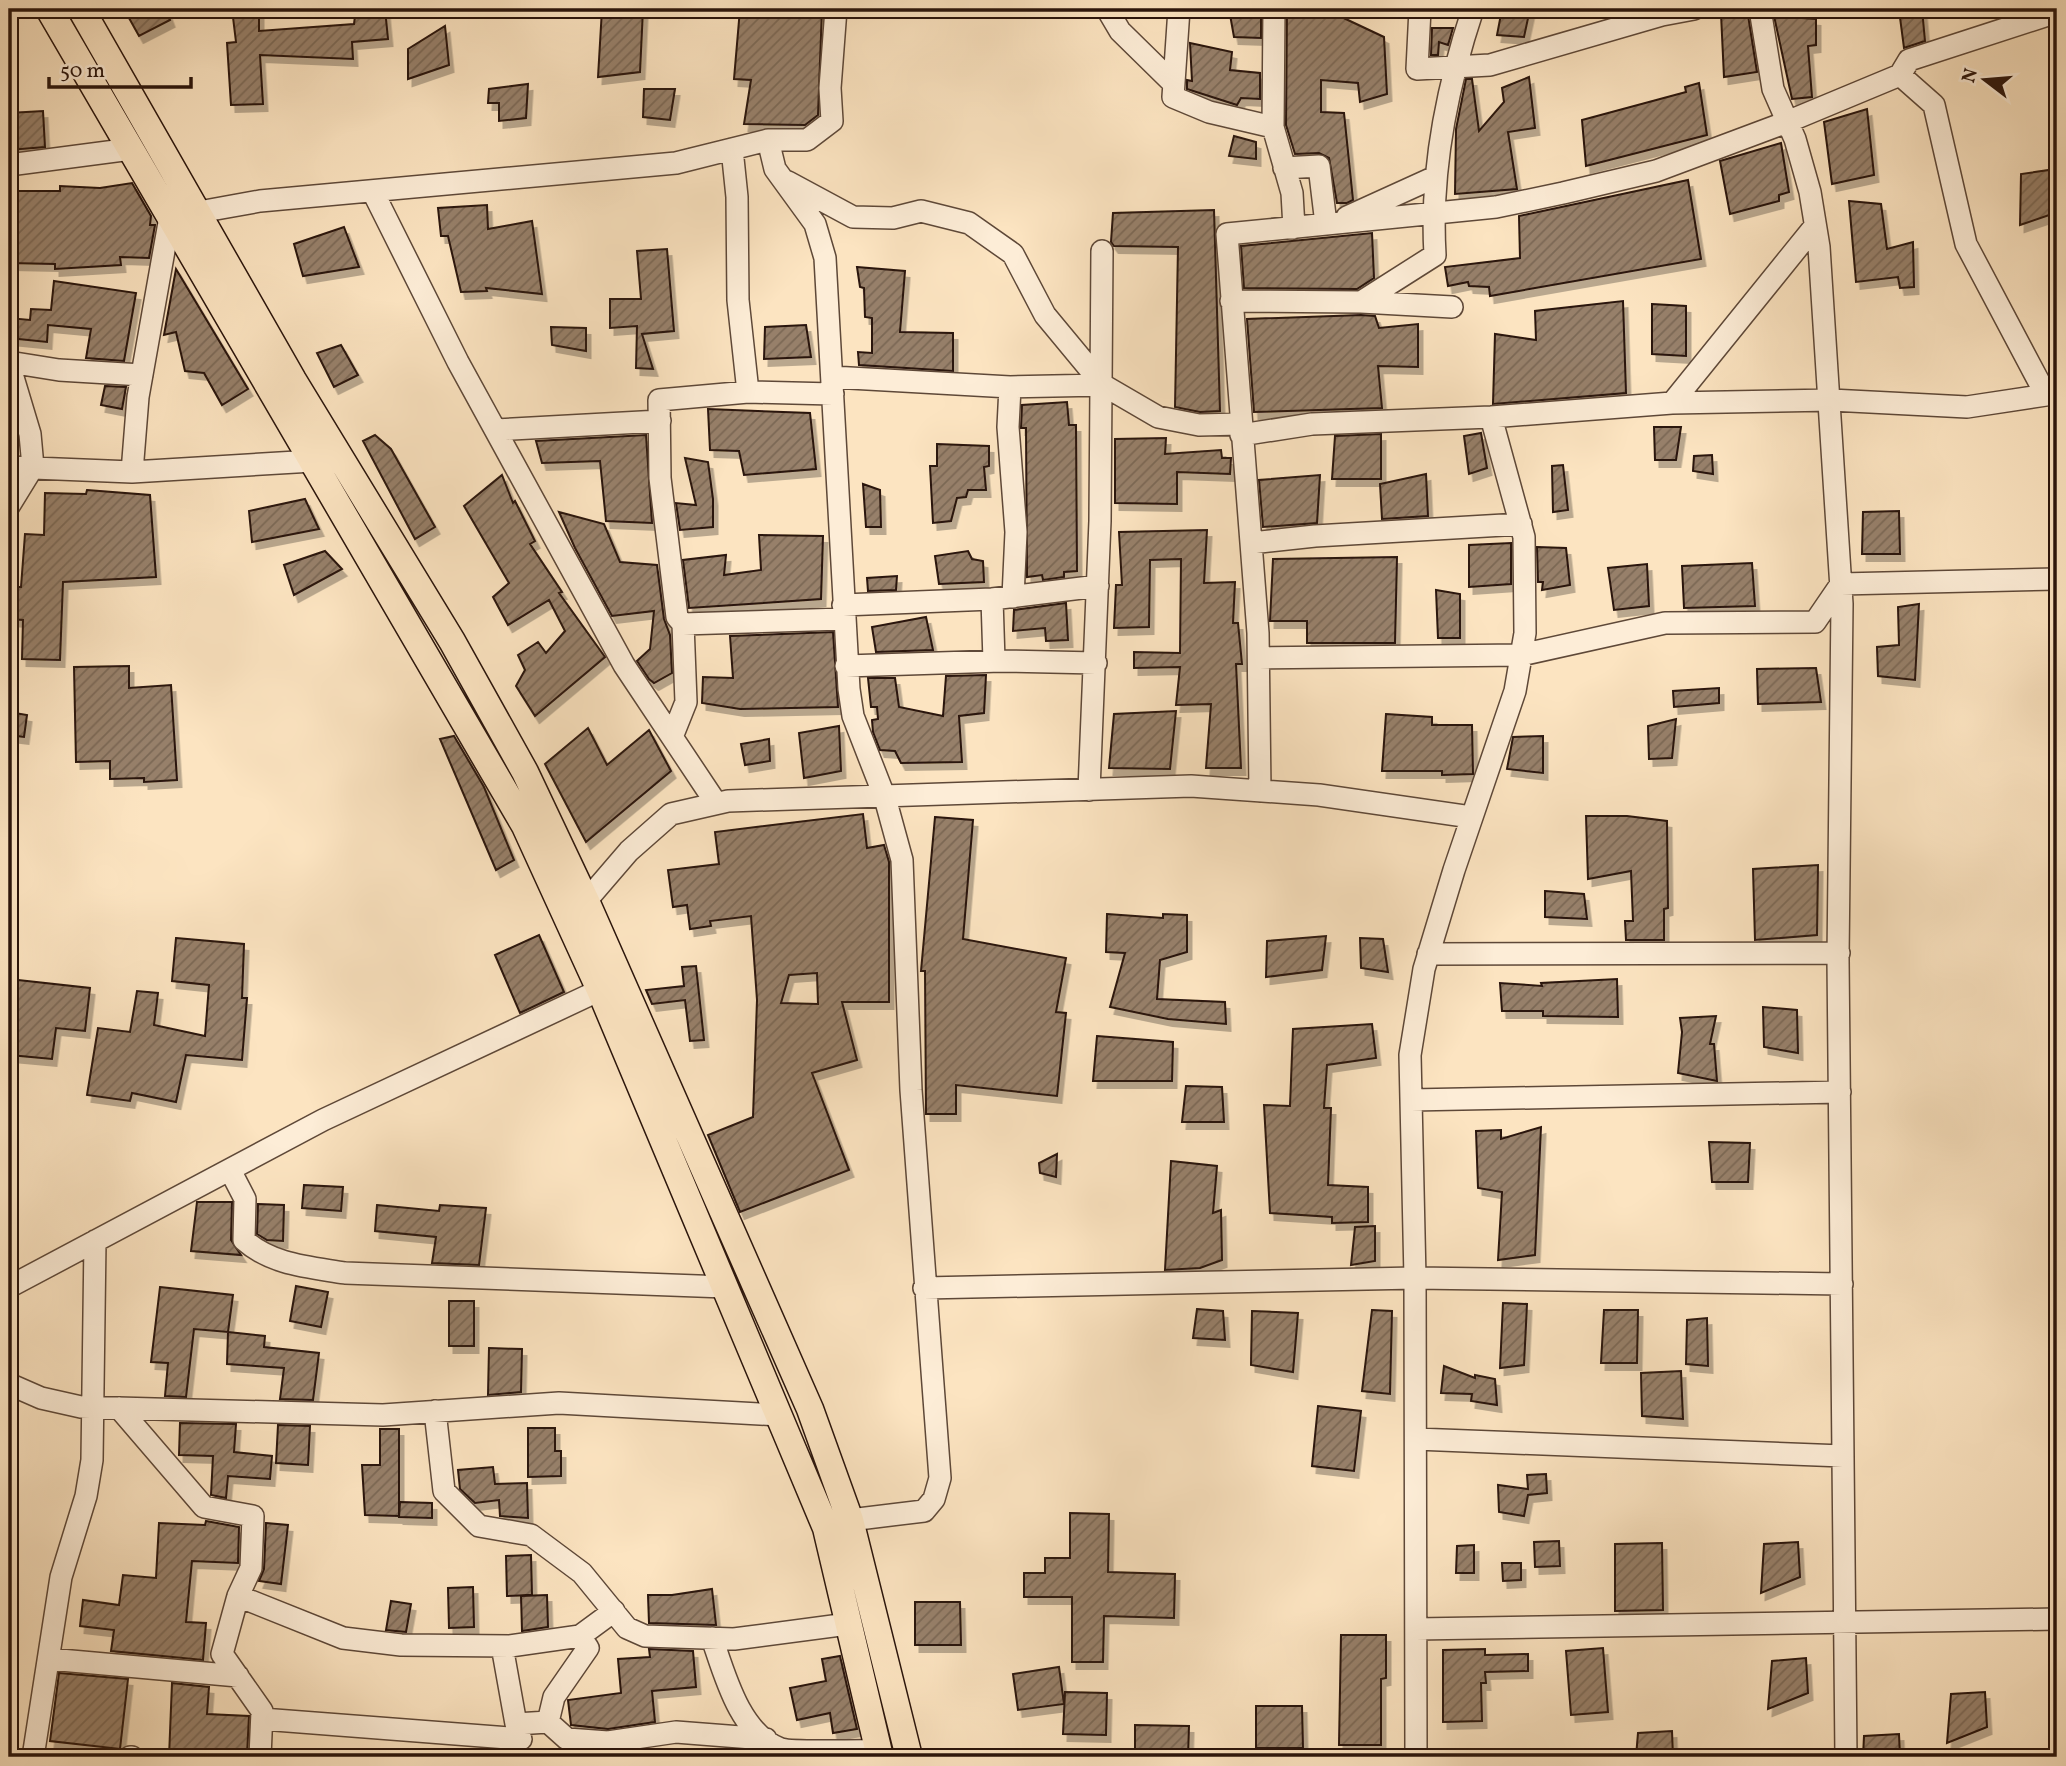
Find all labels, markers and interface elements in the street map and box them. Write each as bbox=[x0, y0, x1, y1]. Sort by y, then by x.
scale bar bbox=[49, 46, 191, 90]
north arrow bbox=[1951, 46, 2021, 116]
text: 50 m bbox=[60, 57, 105, 86]
text: N bbox=[1956, 65, 1985, 86]

